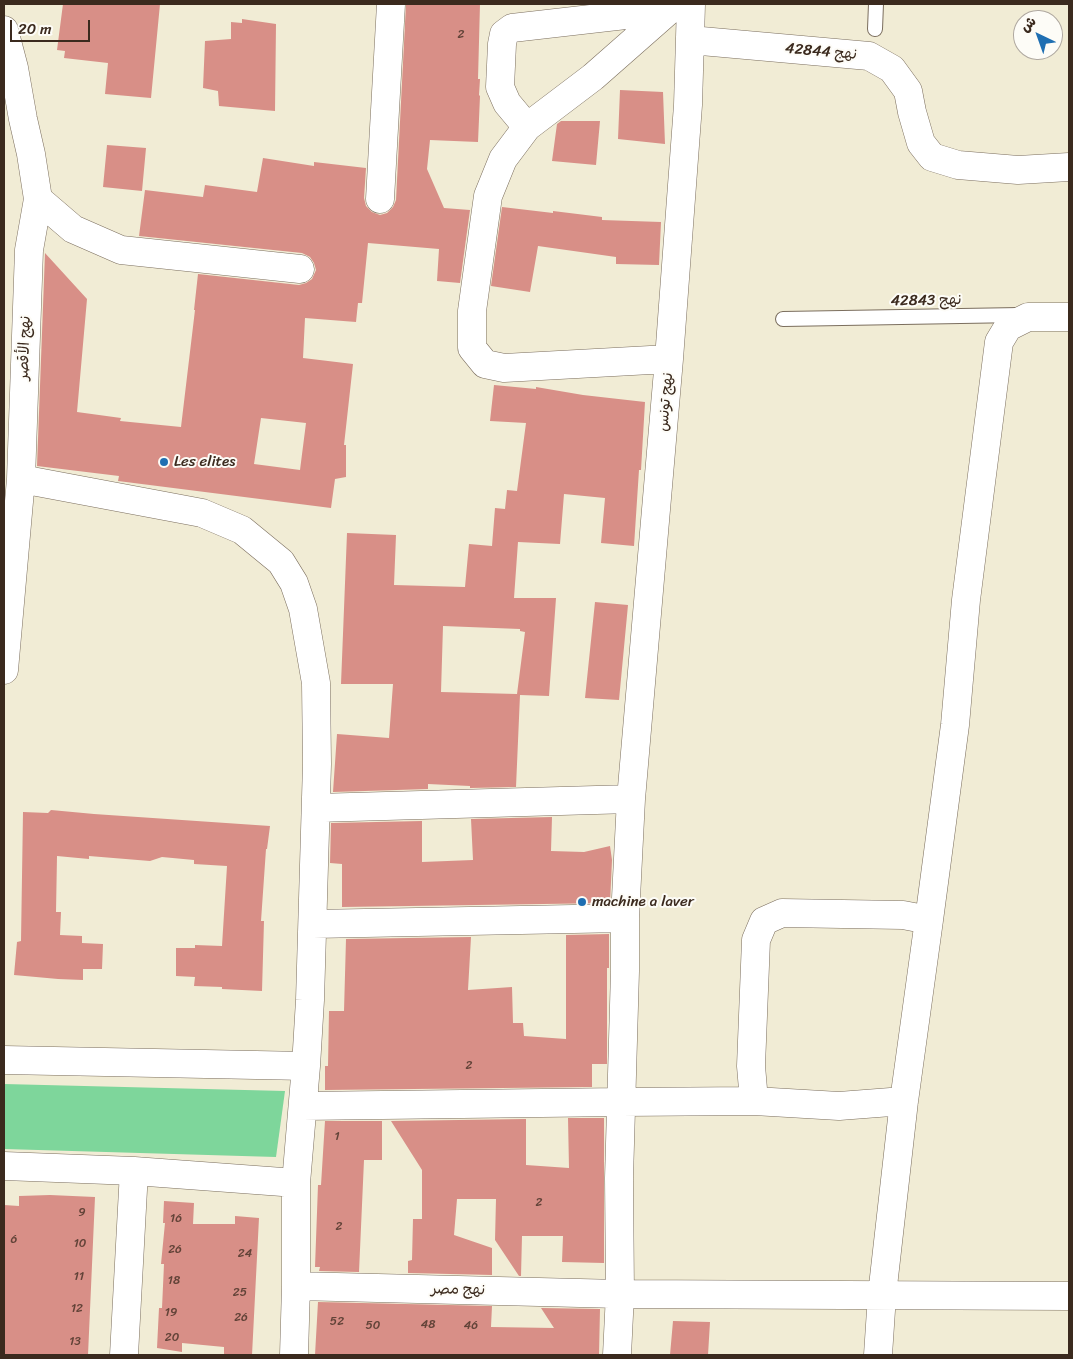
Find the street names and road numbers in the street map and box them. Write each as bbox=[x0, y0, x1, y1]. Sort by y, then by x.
street label: نهج 42844 bbox=[784, 40, 858, 64]
street label: نهج 42843 bbox=[890, 291, 962, 311]
street label: نهج الأقصر bbox=[15, 315, 35, 381]
street label: نهج تونس bbox=[654, 372, 678, 432]
street label: نهج مصر bbox=[431, 1281, 485, 1299]

